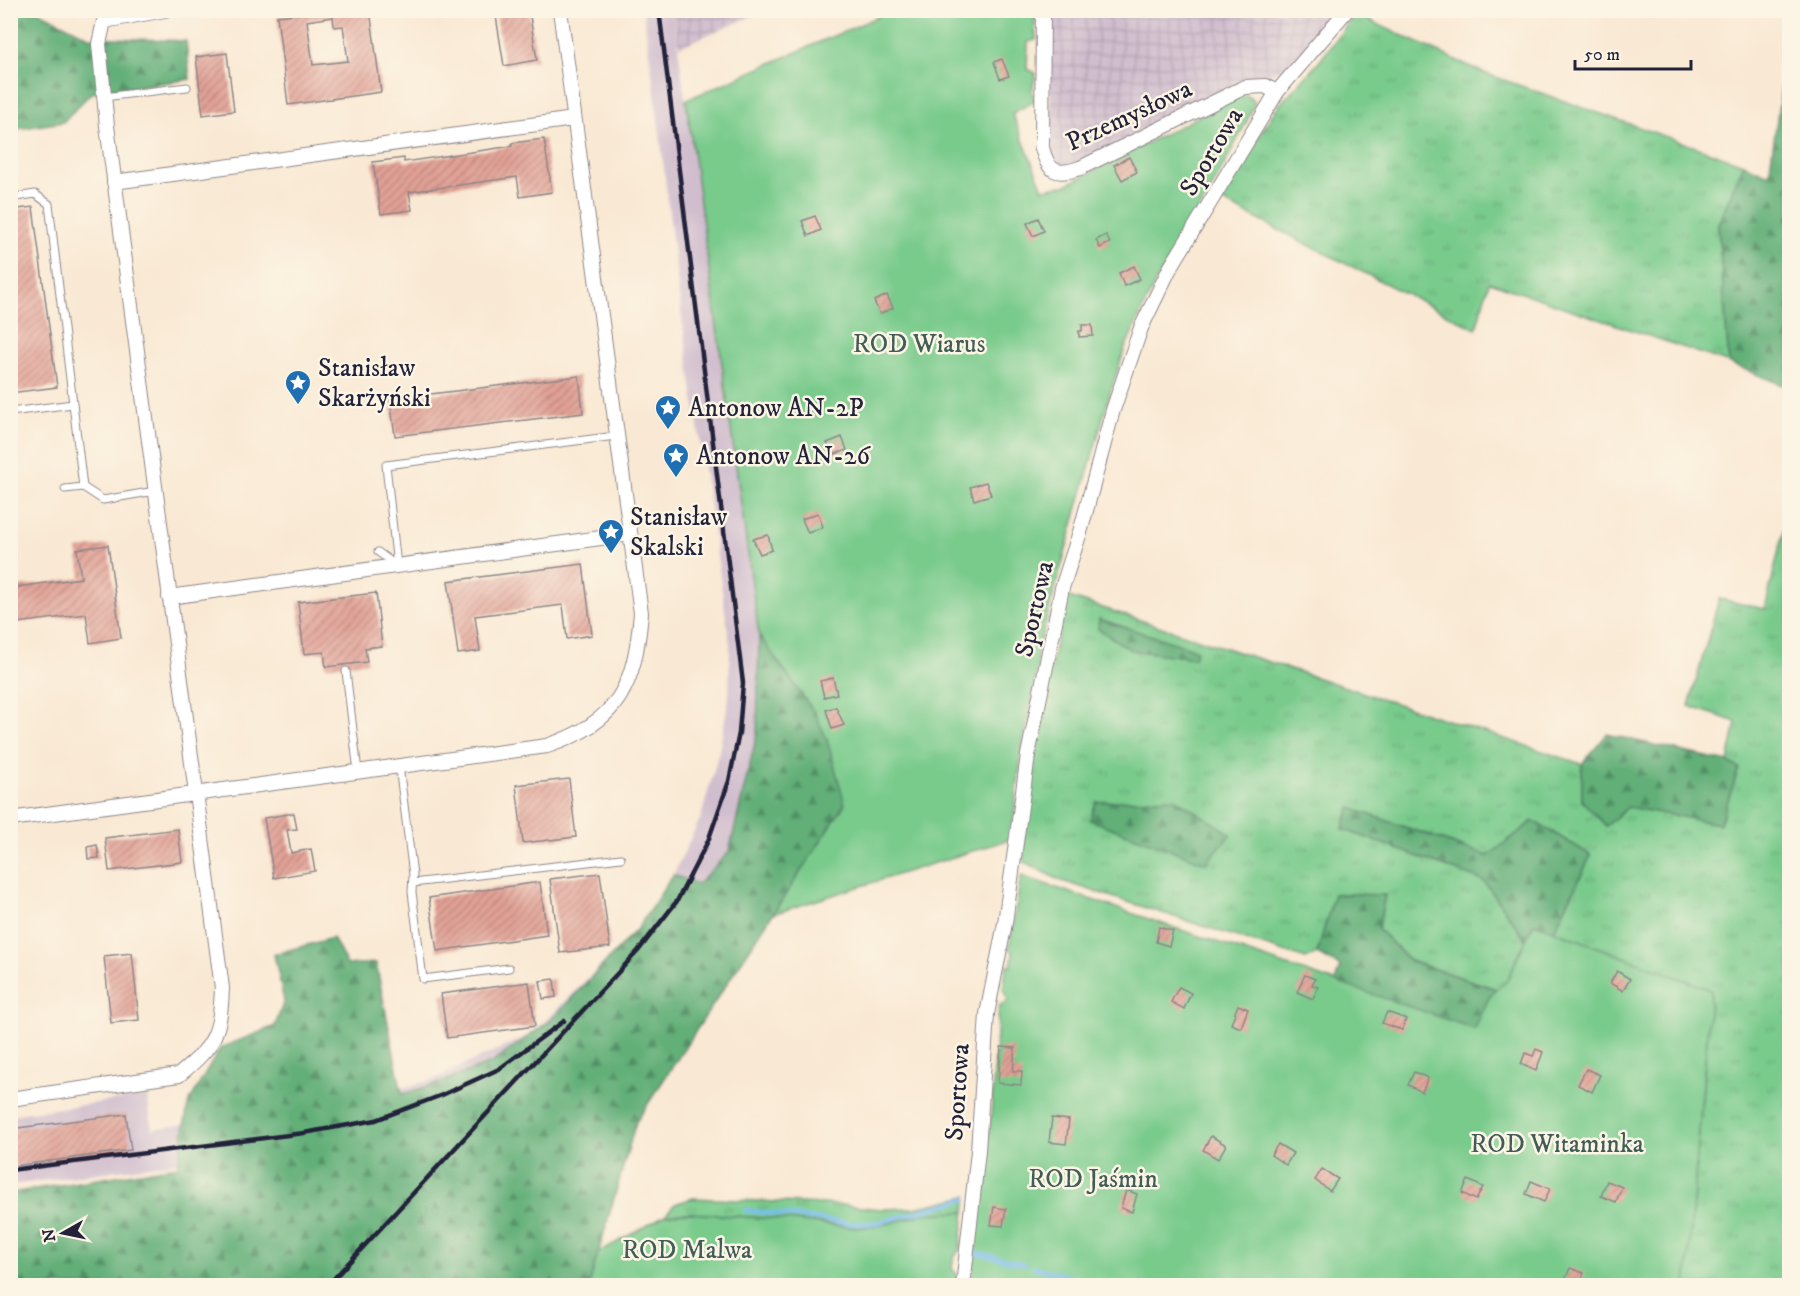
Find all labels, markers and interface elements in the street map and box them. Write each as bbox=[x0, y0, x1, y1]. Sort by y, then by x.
scale bar bbox=[1575, 33, 1690, 71]
text: 50 m bbox=[1584, 44, 1620, 66]
street label: Przemysłowa bbox=[1061, 72, 1197, 160]
street label: Sportowa bbox=[1173, 102, 1251, 202]
park label: ROD Wiarus bbox=[853, 328, 985, 361]
place label: Stanisław Skarżyński bbox=[318, 352, 431, 415]
place icon: Stanisław Skarżyński bbox=[283, 368, 313, 406]
place label: Antonow AN-2P bbox=[688, 392, 864, 425]
place icon: Antonow AN-2P bbox=[653, 393, 683, 431]
place label: Antonow AN-26 bbox=[696, 440, 871, 473]
place icon: Antonow AN-26 bbox=[661, 441, 691, 479]
place label: Stanisław Skalski bbox=[630, 501, 728, 564]
place icon: Stanisław Skalski bbox=[596, 517, 626, 555]
street label: Sportowa bbox=[1008, 558, 1062, 660]
street label: Sportowa bbox=[938, 1042, 978, 1142]
park label: ROD Witaminka bbox=[1470, 1128, 1644, 1161]
park label: ROD Jaśmin bbox=[1028, 1163, 1158, 1196]
north arrow bbox=[33, 1203, 93, 1263]
text: N bbox=[38, 1227, 60, 1243]
park label: ROD Malwa bbox=[622, 1234, 752, 1267]

